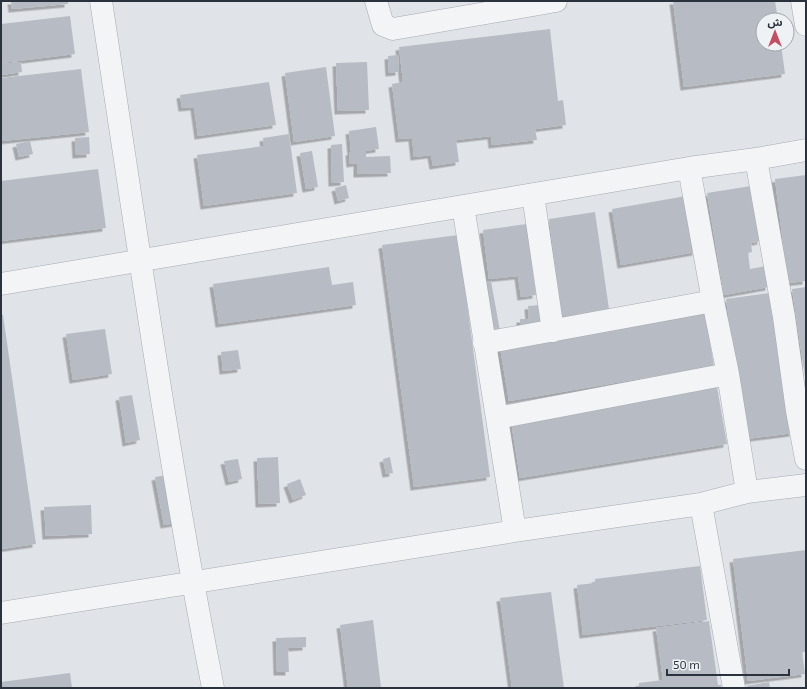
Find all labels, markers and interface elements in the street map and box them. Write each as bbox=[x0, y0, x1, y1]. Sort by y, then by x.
north arrow bbox=[755, 12, 795, 52]
text: ش bbox=[767, 15, 783, 29]
scale bar bbox=[667, 651, 789, 677]
text: 50 m bbox=[673, 657, 700, 671]

